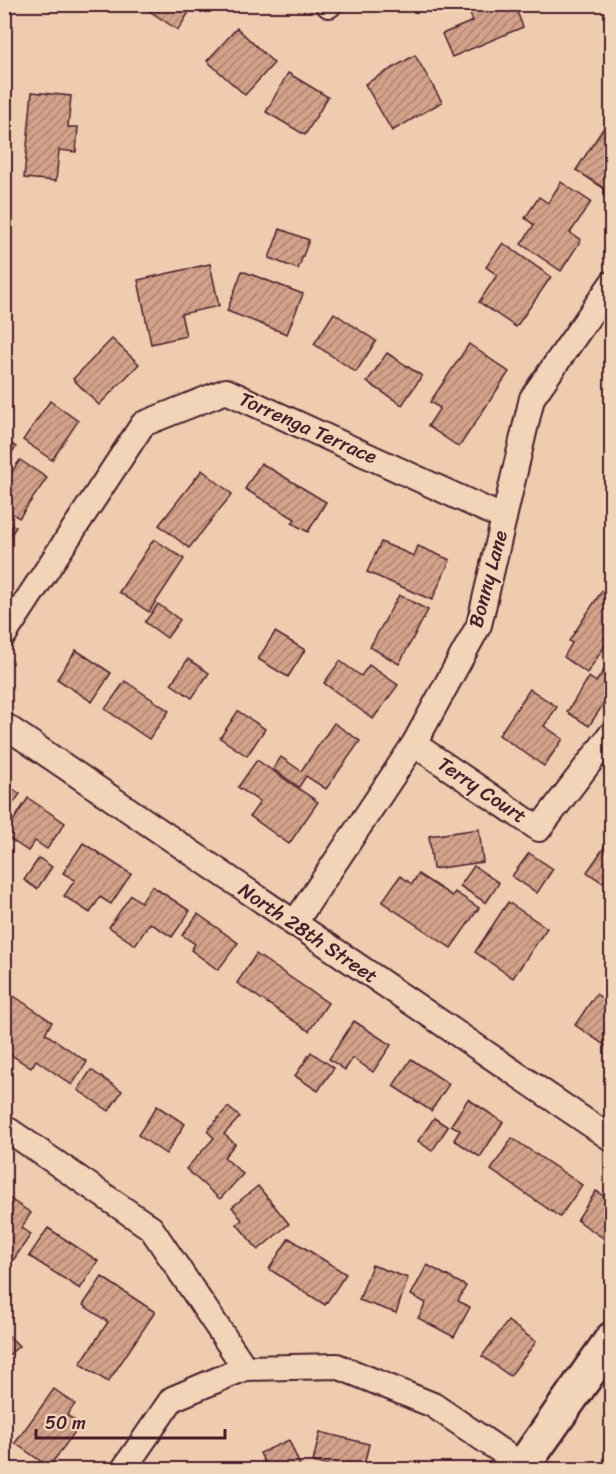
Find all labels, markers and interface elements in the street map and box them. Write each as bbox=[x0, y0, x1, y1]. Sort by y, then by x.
street label: Torrenga Terrace bbox=[233, 382, 383, 474]
street label: Bonny Lane bbox=[458, 526, 518, 632]
street label: Terry Court bbox=[430, 747, 534, 833]
street label: North 28th Street bbox=[231, 873, 385, 993]
scale bar bbox=[36, 1402, 225, 1440]
text: 50 m bbox=[45, 1407, 86, 1439]

